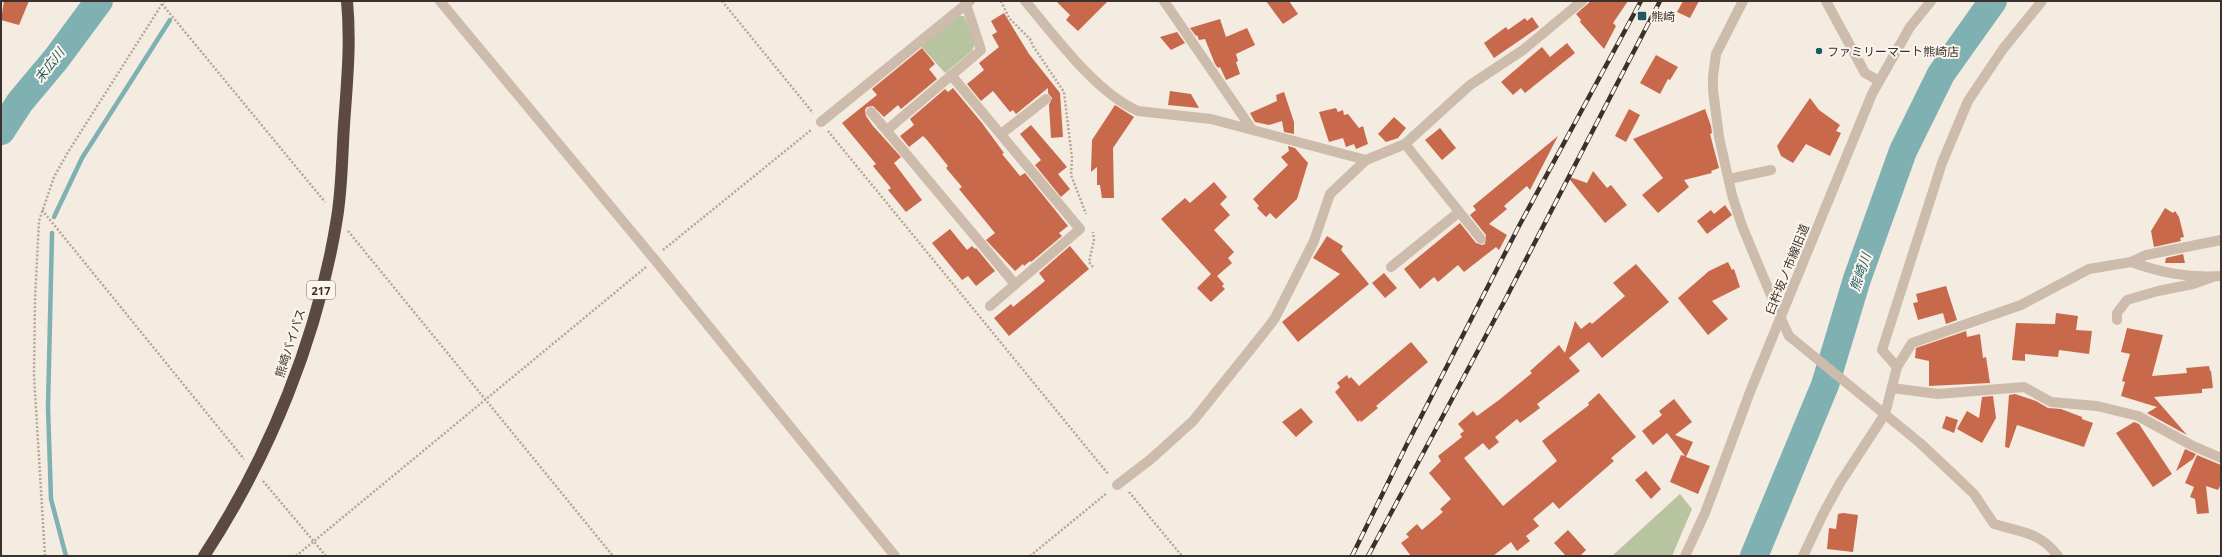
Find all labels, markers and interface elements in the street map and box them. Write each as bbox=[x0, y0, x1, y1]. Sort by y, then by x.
place label: 熊崎 bbox=[1651, 8, 1675, 25]
marker: 熊崎 bbox=[1636, 10, 1648, 22]
water label: 末広川 bbox=[30, 43, 69, 86]
place label: ファミリーマート熊崎店 bbox=[1827, 43, 1959, 60]
marker: ファミリーマート熊崎店 bbox=[1814, 46, 1824, 56]
street label: 臼杵坂ノ市線旧道 bbox=[1761, 221, 1813, 317]
water label: 熊崎川 bbox=[1845, 249, 1876, 293]
road number: 217 bbox=[307, 281, 335, 299]
street label: 熊崎バイパス bbox=[271, 306, 309, 380]

